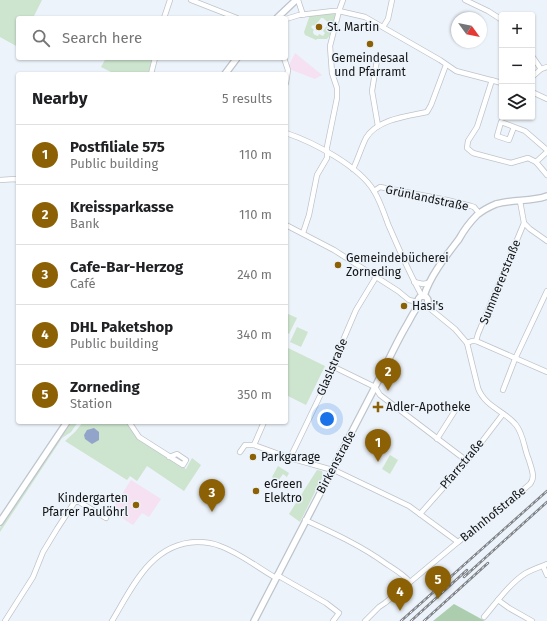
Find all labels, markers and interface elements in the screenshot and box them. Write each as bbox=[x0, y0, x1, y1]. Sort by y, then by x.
north arrow bbox=[451, 12, 487, 48]
map controls bbox=[499, 12, 535, 120]
button: + bbox=[499, 12, 535, 48]
search box bbox=[16, 16, 288, 60]
place label: St. Martin bbox=[327, 20, 379, 34]
marker: St. Martin bbox=[314, 22, 324, 32]
icon: search bbox=[30, 27, 52, 49]
text: Search here bbox=[62, 29, 142, 47]
marker: Gemeindesaal und Pfarramt bbox=[365, 39, 375, 49]
button: − bbox=[499, 48, 535, 84]
place label: Gemeindesaal und Pfarramt bbox=[332, 51, 409, 79]
button: layers bbox=[499, 84, 535, 120]
text: Nearby bbox=[32, 88, 87, 109]
text: 5 results bbox=[222, 91, 272, 106]
text: Postfiliale 575 bbox=[70, 138, 165, 156]
text: 1 bbox=[42, 147, 48, 162]
text: 110 m bbox=[239, 147, 272, 162]
text: Public building bbox=[70, 156, 158, 171]
street label: Grünlandstraße bbox=[384, 182, 470, 214]
text: Kreissparkasse bbox=[70, 198, 174, 216]
text: 2 bbox=[42, 207, 48, 222]
text: 110 m bbox=[239, 207, 272, 222]
text: Bank bbox=[70, 216, 99, 231]
street label: Summererstraße bbox=[477, 238, 523, 326]
place label: Gemeindebücherei Zorneding bbox=[346, 251, 449, 279]
text: Cafe-Bar-Herzog bbox=[70, 258, 183, 276]
marker: Gemeindebücherei Zorneding bbox=[333, 260, 343, 270]
text: 3 bbox=[42, 267, 48, 282]
text: 240 m bbox=[237, 267, 272, 282]
text: Café bbox=[70, 276, 96, 291]
place label: Hasi's bbox=[412, 299, 444, 313]
marker: Hasi's bbox=[399, 301, 409, 311]
text: DHL Paketshop bbox=[70, 318, 173, 336]
text: 4 bbox=[41, 327, 49, 342]
text: 340 m bbox=[237, 327, 272, 342]
text: Public building bbox=[70, 336, 158, 351]
street label: Glaslstraße bbox=[314, 336, 350, 398]
pin: 2 bbox=[375, 358, 401, 391]
text: Zorneding bbox=[70, 378, 140, 396]
text: 5 bbox=[42, 387, 48, 402]
text: 350 m bbox=[237, 387, 272, 402]
text: Station bbox=[70, 396, 112, 411]
place label: Adler-Apotheke bbox=[386, 400, 471, 414]
marker: Adler-Apotheke bbox=[373, 402, 383, 412]
your location bbox=[317, 409, 337, 429]
street label: Birkenstraße bbox=[314, 428, 358, 496]
pin: 1 bbox=[365, 429, 391, 462]
street label: Pfarrstraße bbox=[437, 436, 487, 492]
place label: Parkgarage bbox=[261, 450, 320, 464]
marker: Parkgarage bbox=[248, 452, 258, 462]
place label: eGreen Elektro bbox=[264, 477, 303, 505]
pin: 3 bbox=[199, 479, 225, 512]
street label: Bahnhofstraße bbox=[457, 483, 529, 545]
marker: eGreen Elektro bbox=[251, 486, 261, 496]
place label: Kindergarten Pfarrer Paulöhrl bbox=[42, 491, 128, 519]
marker: Kindergarten Pfarrer Paulöhrl bbox=[131, 500, 141, 510]
pin: 5 bbox=[425, 566, 451, 599]
pin: 4 bbox=[387, 578, 413, 611]

